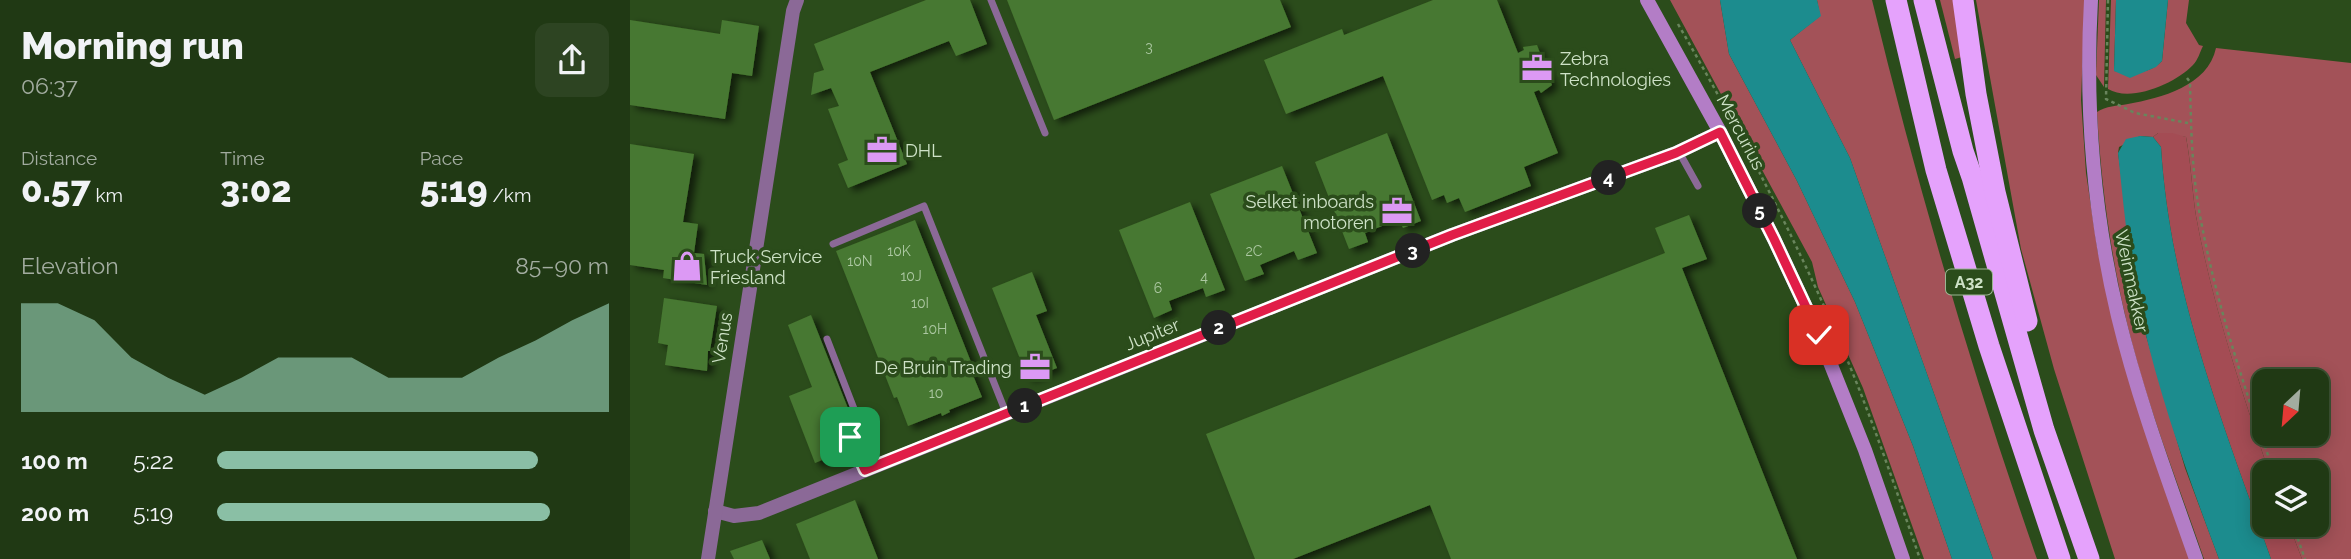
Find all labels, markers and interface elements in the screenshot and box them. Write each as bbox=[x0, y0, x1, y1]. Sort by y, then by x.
text: Morning run bbox=[21, 23, 244, 68]
button: share bbox=[535, 23, 609, 97]
house number: 3 bbox=[1145, 39, 1153, 55]
place label: Zebra Technologies bbox=[1560, 48, 1671, 90]
office icon: Zebra Technologies bbox=[1520, 51, 1554, 85]
text: 06:37 bbox=[21, 72, 78, 99]
street label: Mercurius bbox=[1712, 91, 1770, 174]
office icon: DHL bbox=[865, 133, 899, 167]
place label: DHL bbox=[905, 140, 942, 161]
text: Distance bbox=[21, 147, 97, 169]
text: Time bbox=[220, 147, 265, 169]
text: Pace bbox=[420, 147, 463, 169]
pin: 4 bbox=[1592, 160, 1626, 196]
text: 4 bbox=[1603, 166, 1614, 188]
text: 0.57 bbox=[21, 169, 91, 210]
text: 3:02 bbox=[220, 169, 292, 210]
text: 5:19 bbox=[420, 169, 488, 210]
text: km bbox=[91, 184, 123, 206]
text: /km bbox=[488, 184, 531, 206]
place label: Selket inboards motoren bbox=[1245, 191, 1374, 233]
office icon: Selket inboards motoren bbox=[1380, 194, 1414, 228]
pin: 5 bbox=[1742, 194, 1778, 228]
text: 5 bbox=[1754, 199, 1765, 221]
street label: Weinmakker bbox=[2111, 228, 2153, 335]
pin: 3 bbox=[1396, 233, 1430, 268]
text: 3 bbox=[1407, 239, 1418, 261]
house number: 10K bbox=[887, 243, 911, 259]
house number: 2C bbox=[1246, 243, 1263, 259]
place label: Truck Service Friesland bbox=[710, 246, 823, 288]
shop icon: Truck Service Friesland bbox=[670, 249, 704, 283]
text: Elevation bbox=[21, 252, 119, 279]
text: 85–90 m bbox=[515, 252, 609, 279]
house number: 10N bbox=[847, 253, 873, 269]
house number: 10J bbox=[900, 268, 922, 284]
house number: 4 bbox=[1200, 269, 1208, 285]
road number: A32 bbox=[1946, 270, 1992, 294]
house number: 6 bbox=[1154, 280, 1162, 296]
house number: 10I bbox=[911, 295, 929, 311]
pin bbox=[1789, 305, 1849, 365]
pin: 2 bbox=[1202, 310, 1236, 346]
street label: Venus bbox=[708, 311, 736, 365]
street label: Jupiter bbox=[1122, 313, 1183, 354]
text: 2 bbox=[1213, 316, 1224, 338]
icon: check bbox=[1800, 316, 1838, 354]
house number: 10H bbox=[923, 321, 947, 337]
office icon: De Bruin Trading bbox=[1018, 350, 1052, 384]
place label: De Bruin Trading bbox=[874, 357, 1012, 378]
north arrow bbox=[2252, 369, 2329, 446]
map controls bbox=[2252, 369, 2329, 537]
house number: 10 bbox=[929, 385, 943, 401]
pin: 1 bbox=[1008, 388, 1042, 424]
text: 1 bbox=[1020, 394, 1029, 416]
pin bbox=[820, 407, 880, 467]
icon: arrive bbox=[831, 418, 869, 456]
text: 100 m bbox=[21, 447, 88, 474]
text: 5:22 bbox=[133, 447, 174, 474]
button: layers bbox=[2252, 460, 2329, 537]
text: 200 m bbox=[21, 499, 89, 526]
text: 5:19 bbox=[133, 499, 173, 526]

